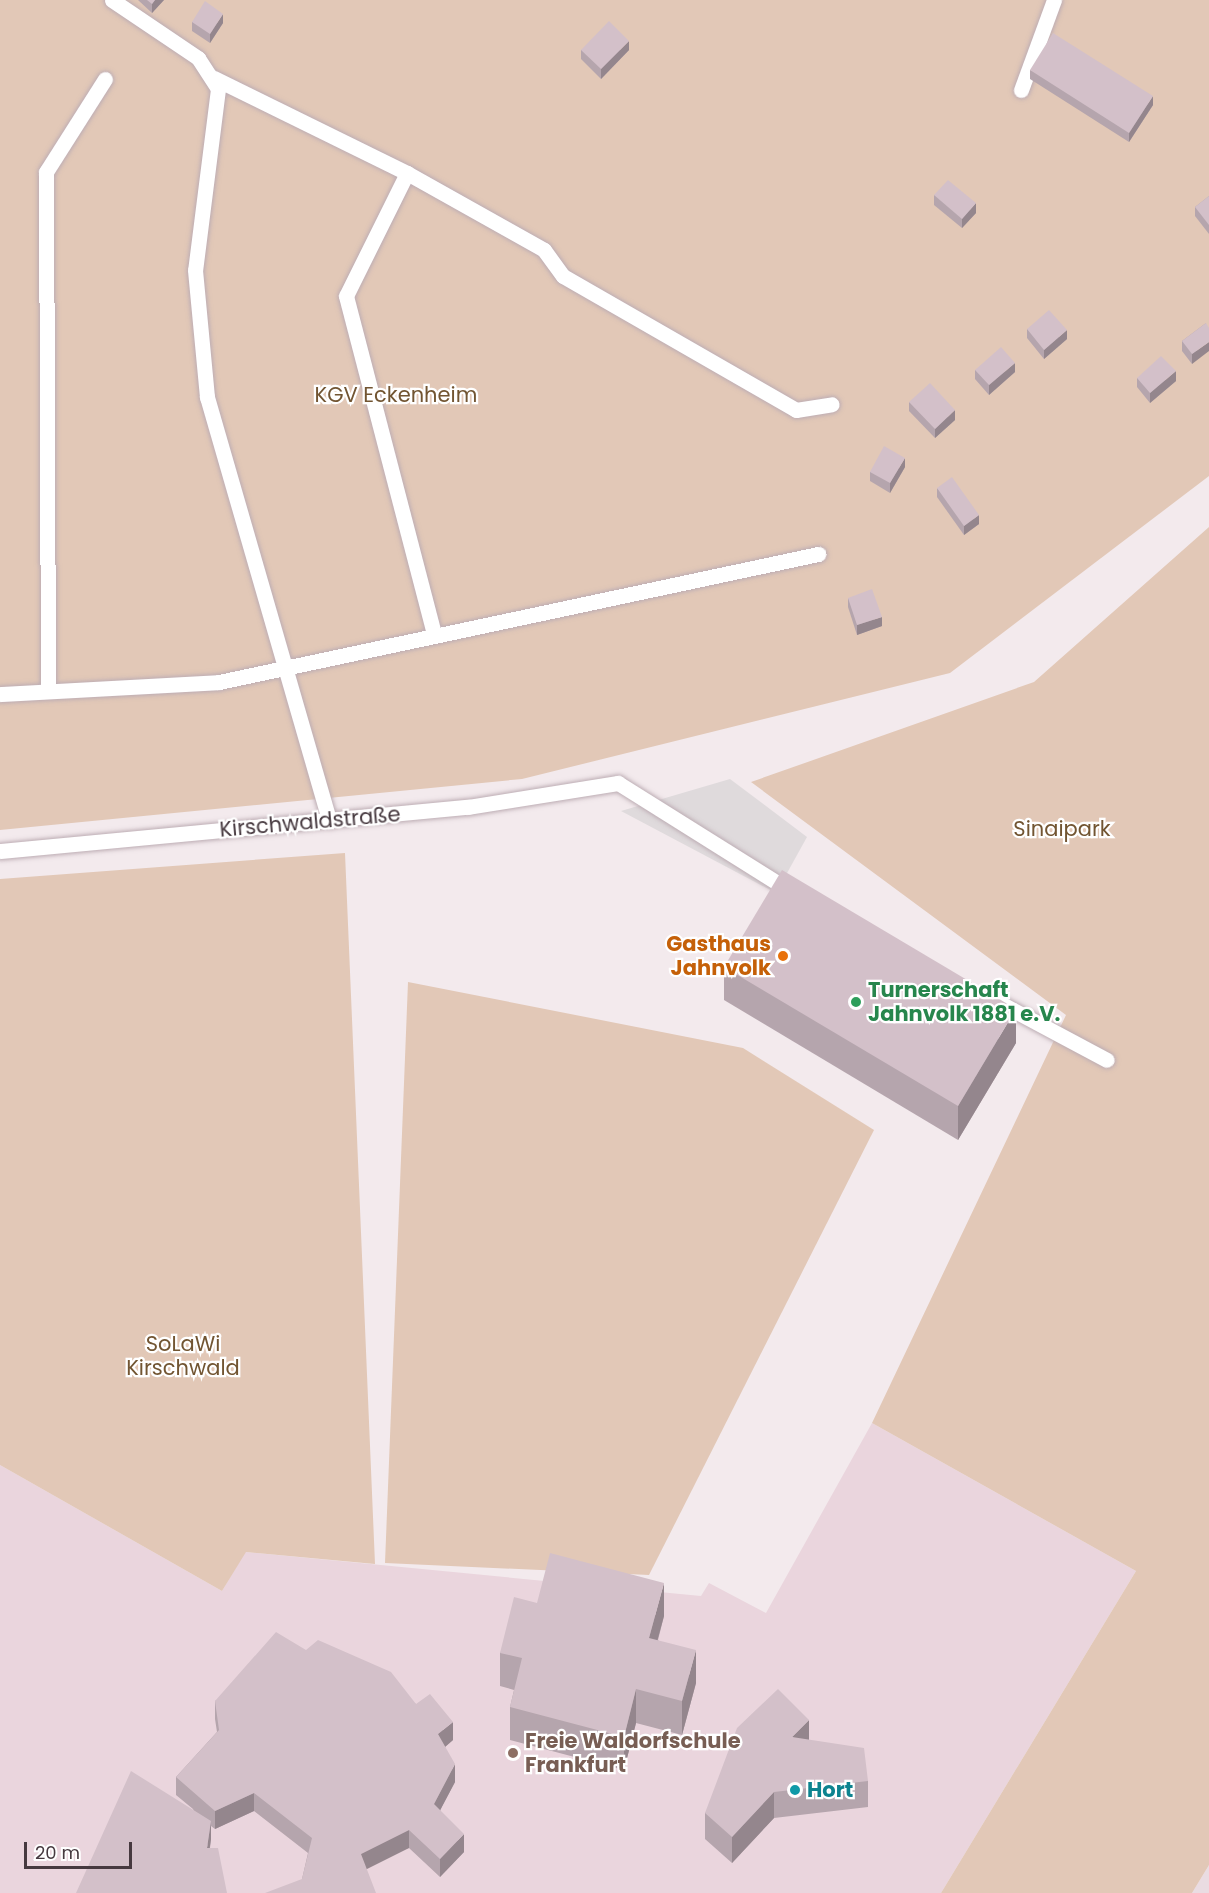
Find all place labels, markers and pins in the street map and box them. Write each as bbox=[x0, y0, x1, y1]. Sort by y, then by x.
place label: Gasthaus Jahnvolk bbox=[666, 931, 771, 981]
marker: Gasthaus Jahnvolk bbox=[776, 949, 790, 963]
place label: Turnerschaft Jahnvolk 1881 e.V. bbox=[868, 977, 1060, 1027]
marker: Turnerschaft Jahnvolk 1881 e.V. bbox=[849, 995, 863, 1009]
place label: Freie Waldorfschule Frankfurt bbox=[525, 1728, 741, 1778]
marker: Freie Waldorfschule Frankfurt bbox=[506, 1746, 520, 1760]
place label: Hort bbox=[807, 1777, 853, 1803]
marker: Hort bbox=[788, 1783, 802, 1797]

